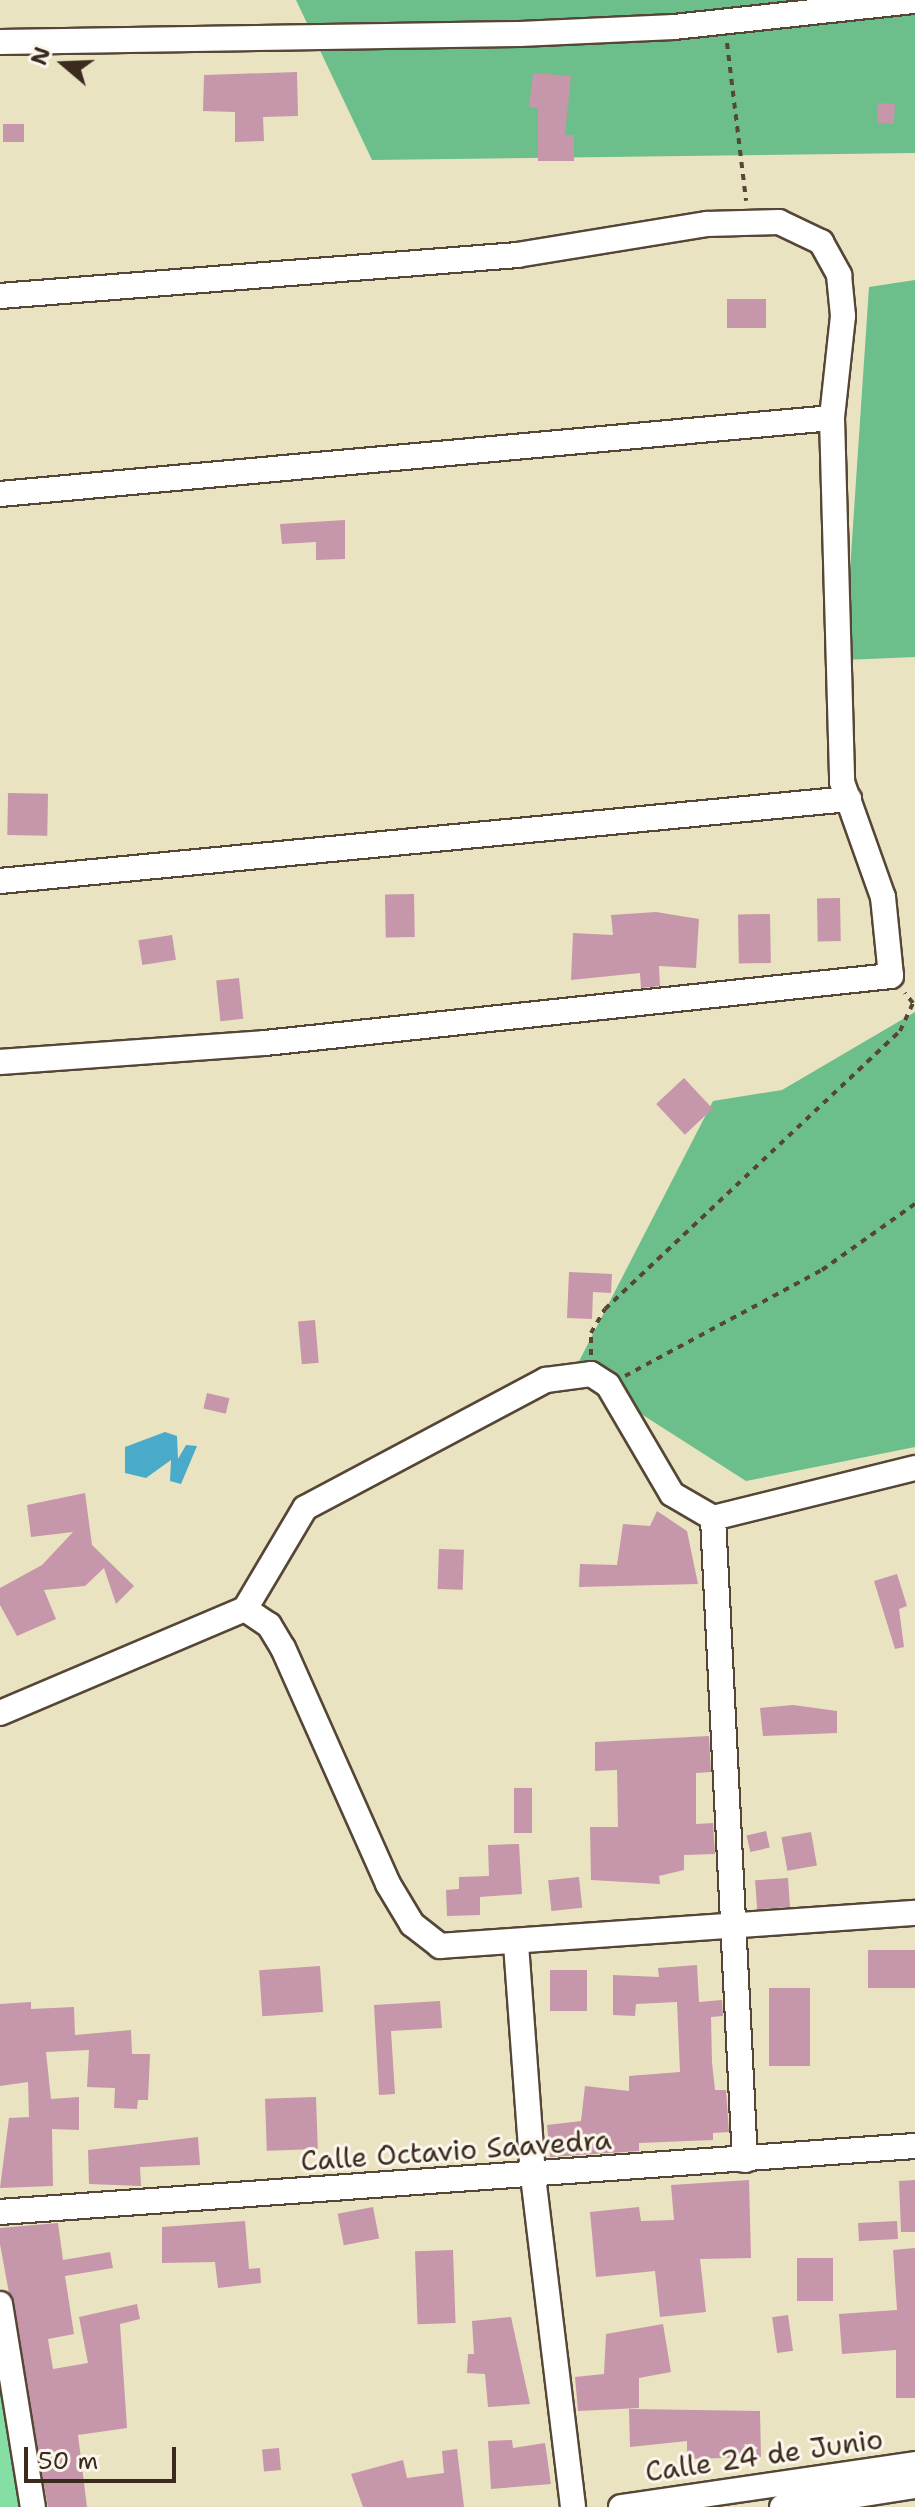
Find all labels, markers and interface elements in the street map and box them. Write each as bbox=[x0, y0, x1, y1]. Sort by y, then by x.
north arrow bbox=[24, 24, 104, 104]
text: N bbox=[24, 43, 57, 69]
street label: Calle Octavio Saavedra bbox=[299, 2122, 613, 2178]
street label: Calle 24 de Junio bbox=[643, 2422, 885, 2488]
scale bar bbox=[28, 2431, 180, 2481]
text: 50 m bbox=[38, 2445, 98, 2477]

